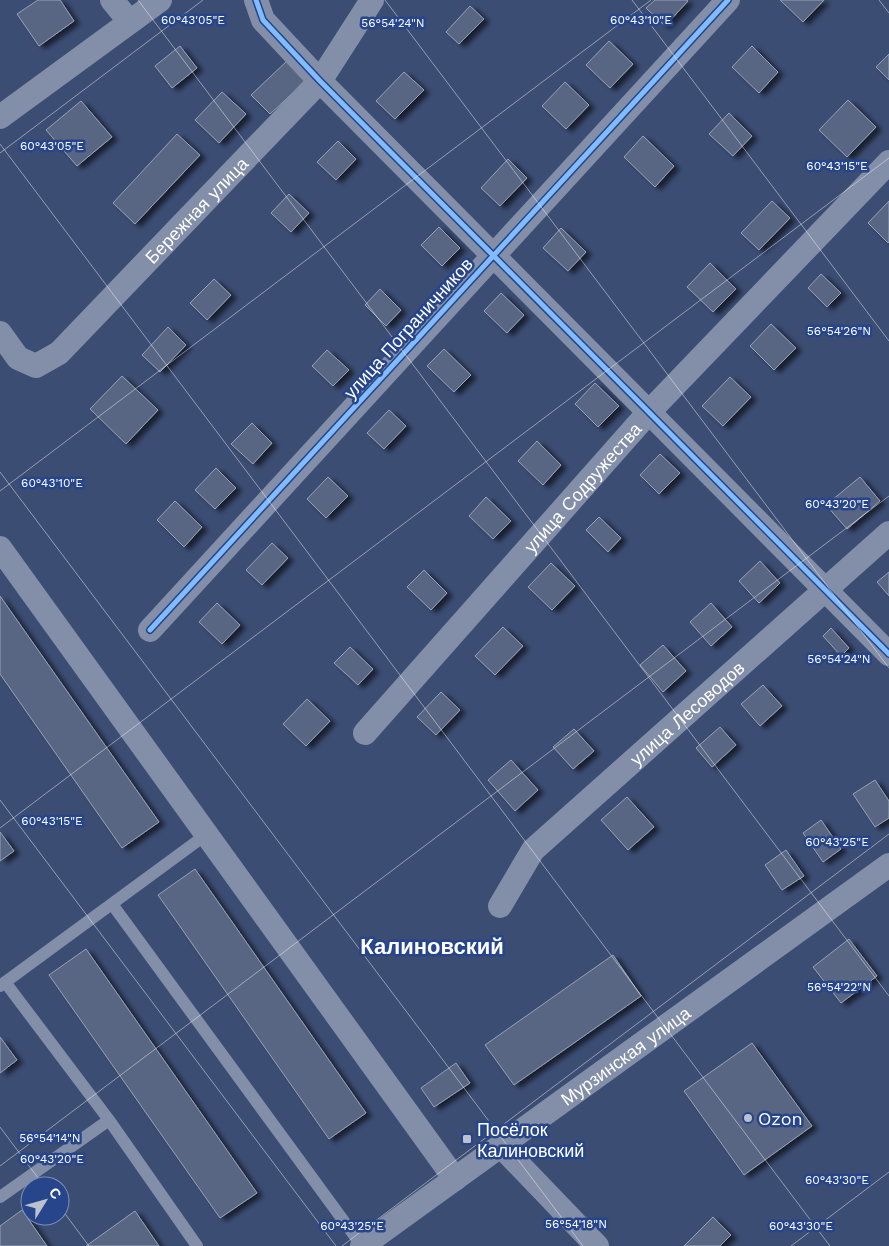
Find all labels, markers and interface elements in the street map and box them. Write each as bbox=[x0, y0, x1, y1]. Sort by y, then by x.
text: 60°43'05"E bbox=[161, 13, 225, 27]
text: 60°43'10"E bbox=[610, 13, 672, 27]
text: 56°54'24"N bbox=[361, 16, 425, 30]
text: 60°43'05"E bbox=[20, 139, 84, 153]
street label: Бережная улица bbox=[140, 152, 253, 268]
text: 60°43'15"E bbox=[806, 159, 868, 173]
street label: улица Пограничников bbox=[339, 253, 477, 403]
text: 56°54'26"N bbox=[807, 324, 871, 338]
street label: улица Содружества bbox=[519, 417, 646, 557]
text: 60°43'10"E bbox=[21, 476, 83, 490]
text: 60°43'20"E bbox=[805, 497, 869, 511]
text: 56°54'24"N bbox=[807, 652, 871, 666]
street label: улица Лесоводов bbox=[625, 657, 748, 769]
text: 60°43'15"E bbox=[21, 814, 83, 828]
text: 60°43'25"E bbox=[805, 835, 869, 849]
district label: Калиновский bbox=[360, 934, 504, 959]
text: 56°54'22"N bbox=[807, 980, 871, 994]
street label: Мурзинская улица bbox=[556, 1001, 695, 1109]
place label: Ozon bbox=[758, 1108, 803, 1129]
marker: Ozon bbox=[742, 1112, 754, 1124]
place label: Посёлок Калиновский bbox=[477, 1119, 584, 1161]
text: 56°54'14"N bbox=[19, 1131, 81, 1145]
marker: Посёлок Калиновский bbox=[461, 1133, 473, 1145]
text: 60°43'20"E bbox=[20, 1152, 84, 1166]
text: 60°43'30"E bbox=[805, 1173, 869, 1187]
north arrow bbox=[20, 1176, 70, 1226]
text: С bbox=[46, 1184, 65, 1202]
text: 56°54'18"N bbox=[545, 1217, 607, 1231]
text: 60°43'25"E bbox=[320, 1219, 384, 1233]
text: 60°43'30"E bbox=[769, 1219, 833, 1233]

